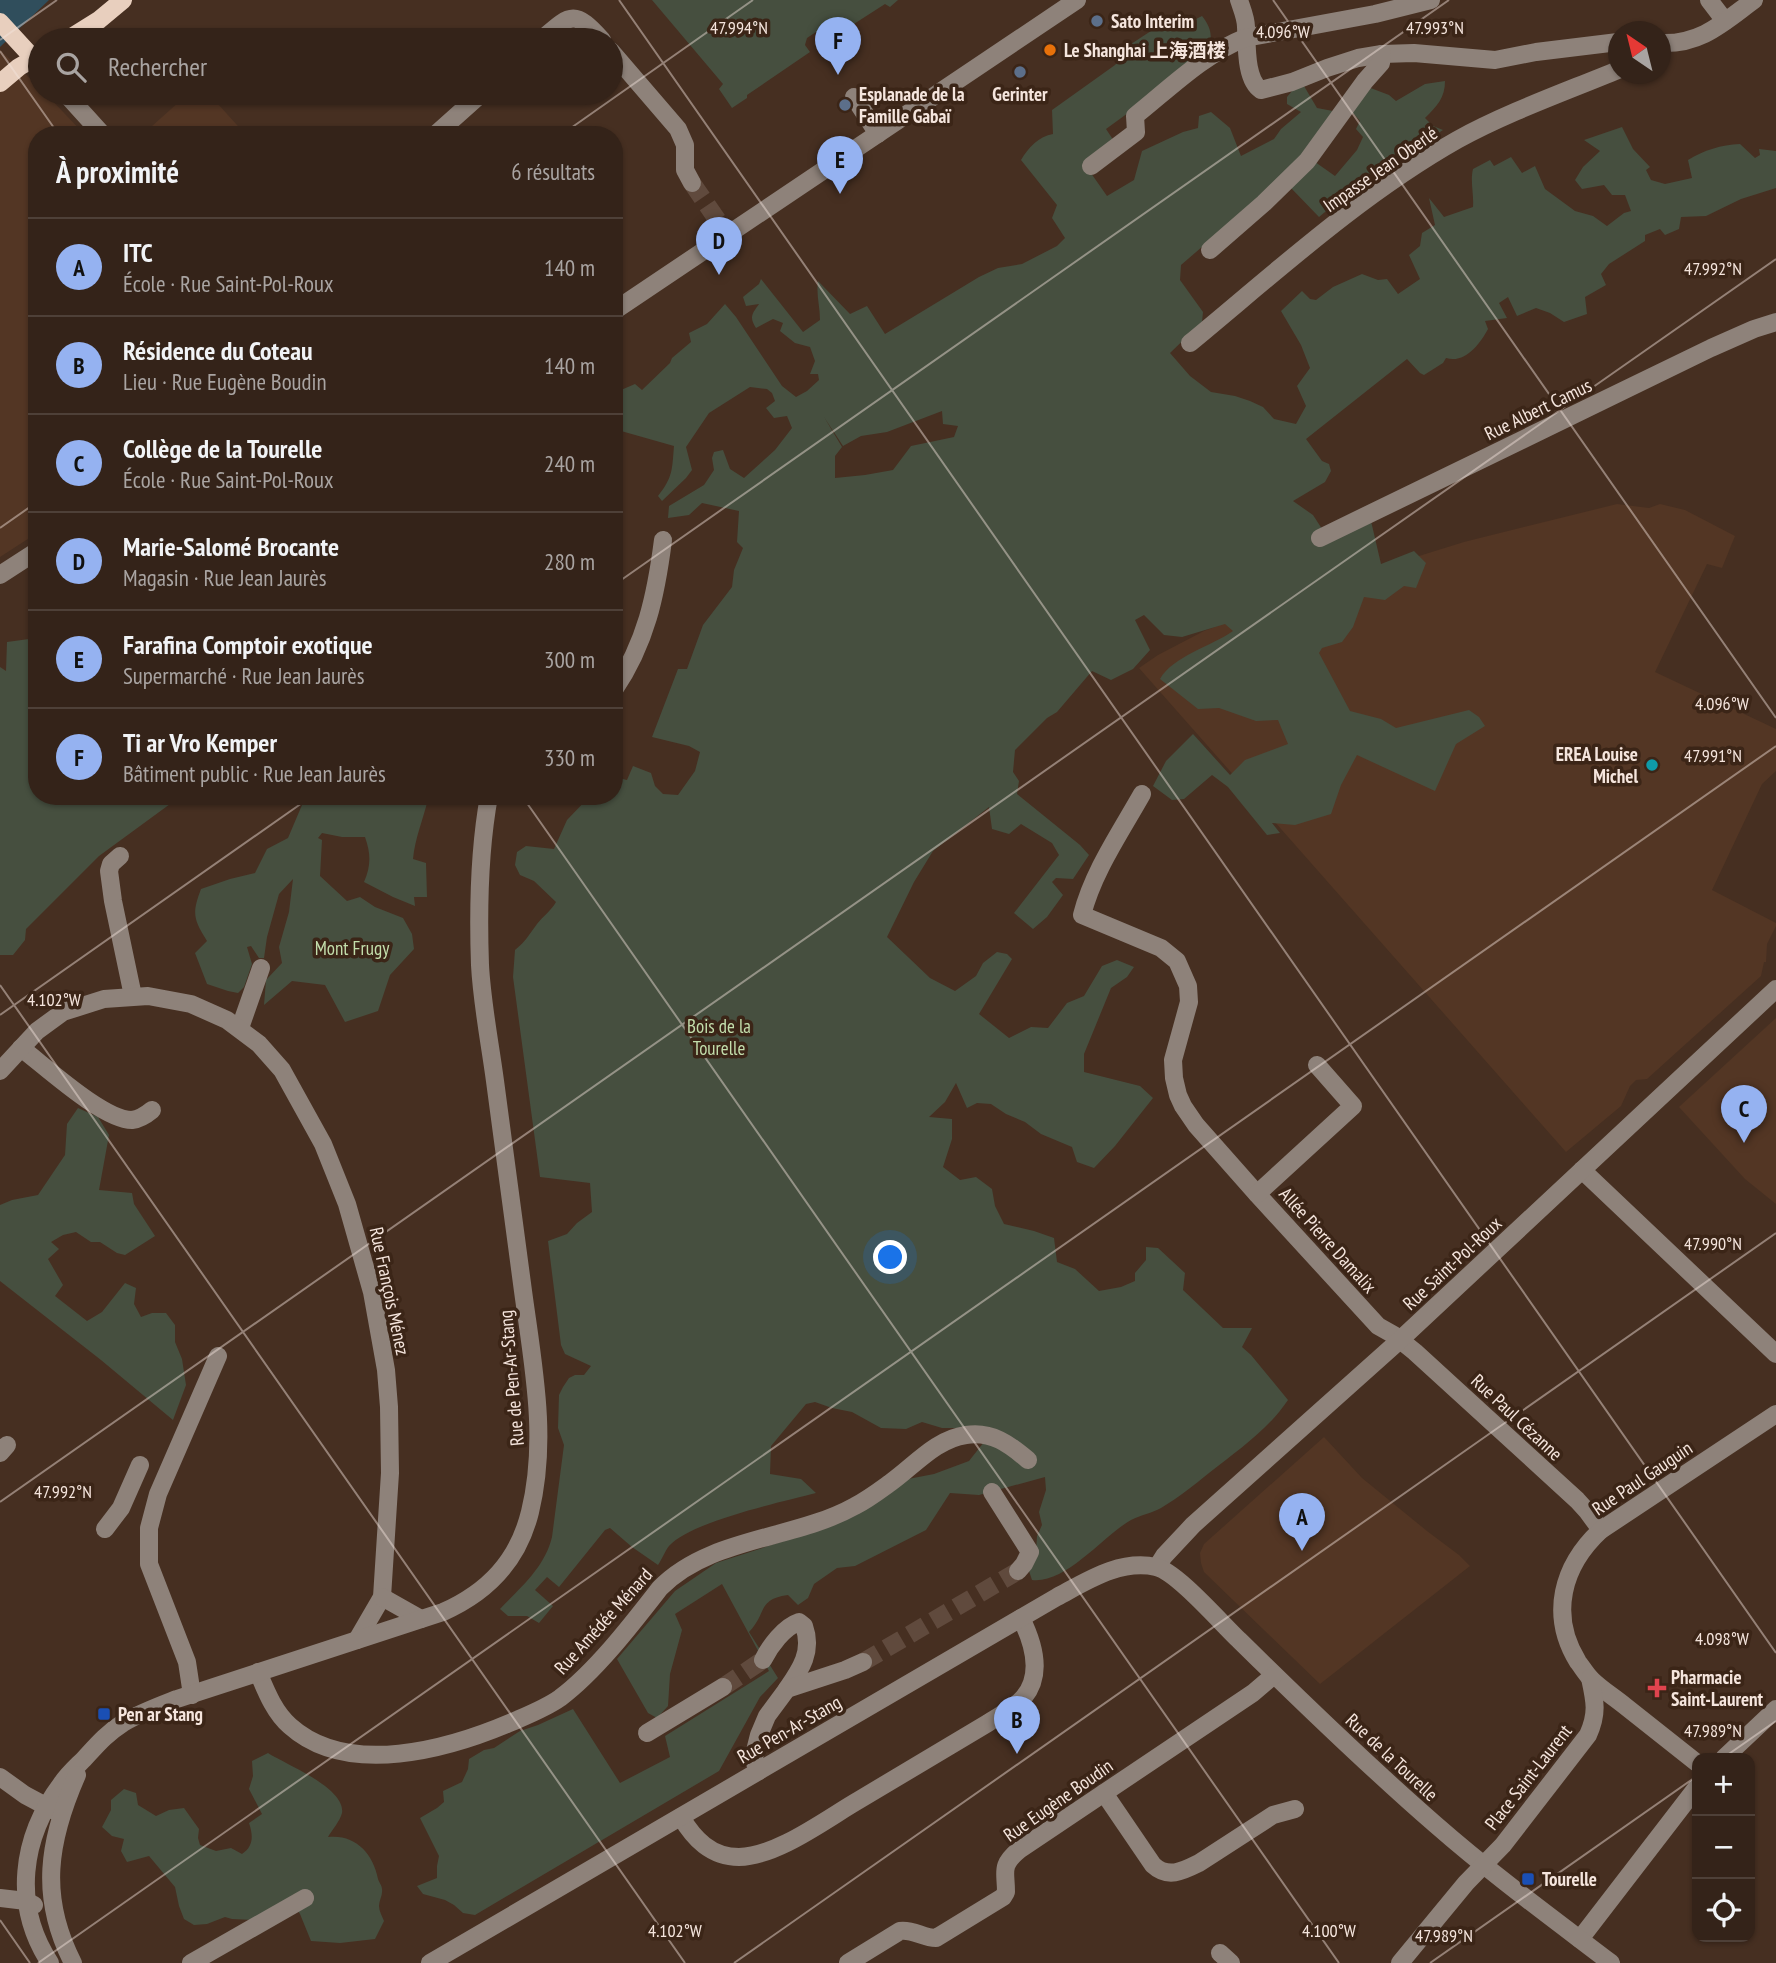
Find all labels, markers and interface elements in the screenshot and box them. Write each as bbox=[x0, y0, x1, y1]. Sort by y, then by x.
place label: Sato Interim bbox=[1111, 9, 1194, 33]
marker: Sato Interim bbox=[1089, 13, 1105, 29]
text: 47.994°N bbox=[710, 16, 768, 39]
text: 47.993°N bbox=[1406, 16, 1464, 39]
pin: F bbox=[815, 17, 861, 75]
text: 4.096°W bbox=[1256, 20, 1310, 43]
north arrow bbox=[1608, 21, 1671, 84]
search box bbox=[28, 28, 623, 105]
place label: Le Shanghai 上海酒楼 bbox=[1064, 38, 1226, 62]
marker: Le Shanghai 上海酒楼 bbox=[1042, 42, 1058, 58]
icon: search bbox=[52, 48, 90, 86]
text: Rechercher bbox=[108, 50, 207, 83]
marker: Gerinter bbox=[1012, 64, 1028, 80]
place label: Esplanade de la Famille Gabaï bbox=[859, 82, 965, 128]
place label: Gerinter bbox=[992, 82, 1048, 106]
marker: Esplanade de la Famille Gabaï bbox=[837, 97, 853, 113]
street label: Impasse Jean Oberlé bbox=[1318, 121, 1442, 217]
pin: E bbox=[817, 136, 863, 194]
text: À proximité bbox=[56, 152, 179, 191]
text: 6 résultats bbox=[511, 157, 595, 186]
pin: D bbox=[696, 217, 742, 275]
text: ITC bbox=[123, 236, 153, 269]
text: A bbox=[73, 253, 85, 282]
text: 140 m bbox=[544, 253, 595, 282]
text: 47.992°N bbox=[1684, 257, 1742, 280]
text: École · Rue Saint-Pol-Roux bbox=[123, 269, 333, 298]
text: Résidence du Coteau bbox=[123, 334, 313, 367]
text: B bbox=[73, 351, 85, 380]
text: 140 m bbox=[544, 351, 595, 380]
text: Lieu · Rue Eugène Boudin bbox=[123, 367, 327, 396]
street label: Rue Albert Camus bbox=[1480, 373, 1596, 445]
text: Collège de la Tourelle bbox=[123, 432, 322, 465]
text: C bbox=[74, 449, 84, 478]
text: 240 m bbox=[544, 449, 595, 478]
text: École · Rue Saint-Pol-Roux bbox=[123, 465, 333, 494]
text: Marie-Salomé Brocante bbox=[123, 530, 339, 563]
text: D bbox=[73, 547, 85, 576]
text: 280 m bbox=[544, 547, 595, 576]
text: Magasin · Rue Jean Jaurès bbox=[123, 563, 326, 592]
text: Farafina Comptoir exotique bbox=[123, 628, 373, 661]
text: E bbox=[74, 645, 84, 674]
text: 300 m bbox=[544, 645, 595, 674]
text: Supermarché · Rue Jean Jaurès bbox=[123, 661, 364, 690]
text: 4.096°W bbox=[1695, 692, 1749, 715]
text: Ti ar Vro Kemper bbox=[123, 726, 277, 759]
place label: EREA Louise Michel bbox=[1556, 742, 1638, 788]
text: F bbox=[74, 743, 84, 772]
text: 330 m bbox=[544, 743, 595, 772]
text: 47.991°N bbox=[1684, 744, 1742, 767]
marker: EREA Louise Michel bbox=[1644, 757, 1660, 773]
text: Bâtiment public · Rue Jean Jaurès bbox=[123, 759, 386, 788]
park label: Mont Frugy bbox=[315, 936, 390, 960]
text: 4.102°W bbox=[27, 988, 81, 1011]
park label: Bois de la Tourelle bbox=[687, 1014, 751, 1060]
pin: C bbox=[1721, 1085, 1767, 1143]
street label: Allée Pierre Damalix bbox=[1274, 1182, 1382, 1298]
street label: Rue Saint-Pol-Roux bbox=[1398, 1211, 1507, 1315]
street label: Rue François Ménez bbox=[365, 1225, 415, 1357]
text: 47.990°N bbox=[1684, 1232, 1742, 1255]
your location bbox=[873, 1240, 907, 1274]
street label: Rue de Pen-Ar-Stang bbox=[493, 1309, 529, 1447]
street label: Rue Paul Cézanne bbox=[1466, 1369, 1568, 1466]
street label: Rue Paul Gauguin bbox=[1587, 1436, 1697, 1520]
text: 47.992°N bbox=[34, 1480, 92, 1503]
pin: A bbox=[1279, 1493, 1325, 1551]
street label: Rue Amédée Ménard bbox=[549, 1563, 657, 1679]
text: 4.098°W bbox=[1695, 1627, 1749, 1650]
place label: Pharmacie Saint-Laurent bbox=[1671, 1665, 1764, 1711]
marker: Pharmacie Saint-Laurent bbox=[1649, 1680, 1665, 1696]
street label: Rue Pen-Ar-Stang bbox=[733, 1690, 845, 1768]
pin: B bbox=[994, 1696, 1040, 1754]
place label: Pen ar Stang bbox=[118, 1702, 203, 1726]
marker: Pen ar Stang bbox=[96, 1706, 112, 1722]
street label: Rue de la Tourelle bbox=[1341, 1708, 1443, 1806]
street label: Place Saint-Laurent bbox=[1479, 1719, 1577, 1835]
text: 47.989°N bbox=[1684, 1719, 1742, 1742]
street label: Rue Eugène Boudin bbox=[999, 1753, 1117, 1847]
map controls bbox=[1692, 1753, 1755, 1942]
button: + bbox=[1692, 1753, 1755, 1816]
button: − bbox=[1692, 1816, 1755, 1879]
place label: Tourelle bbox=[1542, 1867, 1597, 1891]
marker: Tourelle bbox=[1520, 1871, 1536, 1887]
button: locate bbox=[1692, 1879, 1755, 1942]
text: 4.102°W bbox=[648, 1919, 702, 1942]
text: 4.100°W bbox=[1302, 1919, 1356, 1942]
text: 47.989°N bbox=[1415, 1924, 1473, 1947]

